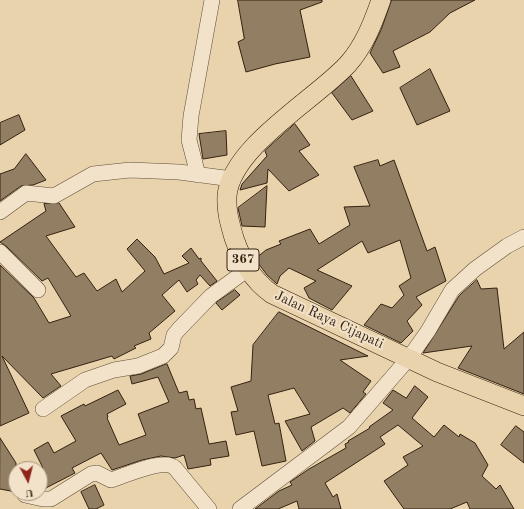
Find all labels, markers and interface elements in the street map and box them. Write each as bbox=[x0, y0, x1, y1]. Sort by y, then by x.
road number: 367 bbox=[227, 249, 259, 271]
street label: Jalan Raya Cijapati bbox=[272, 287, 386, 353]
north arrow bbox=[8, 461, 48, 501]
text: U bbox=[24, 486, 34, 498]

